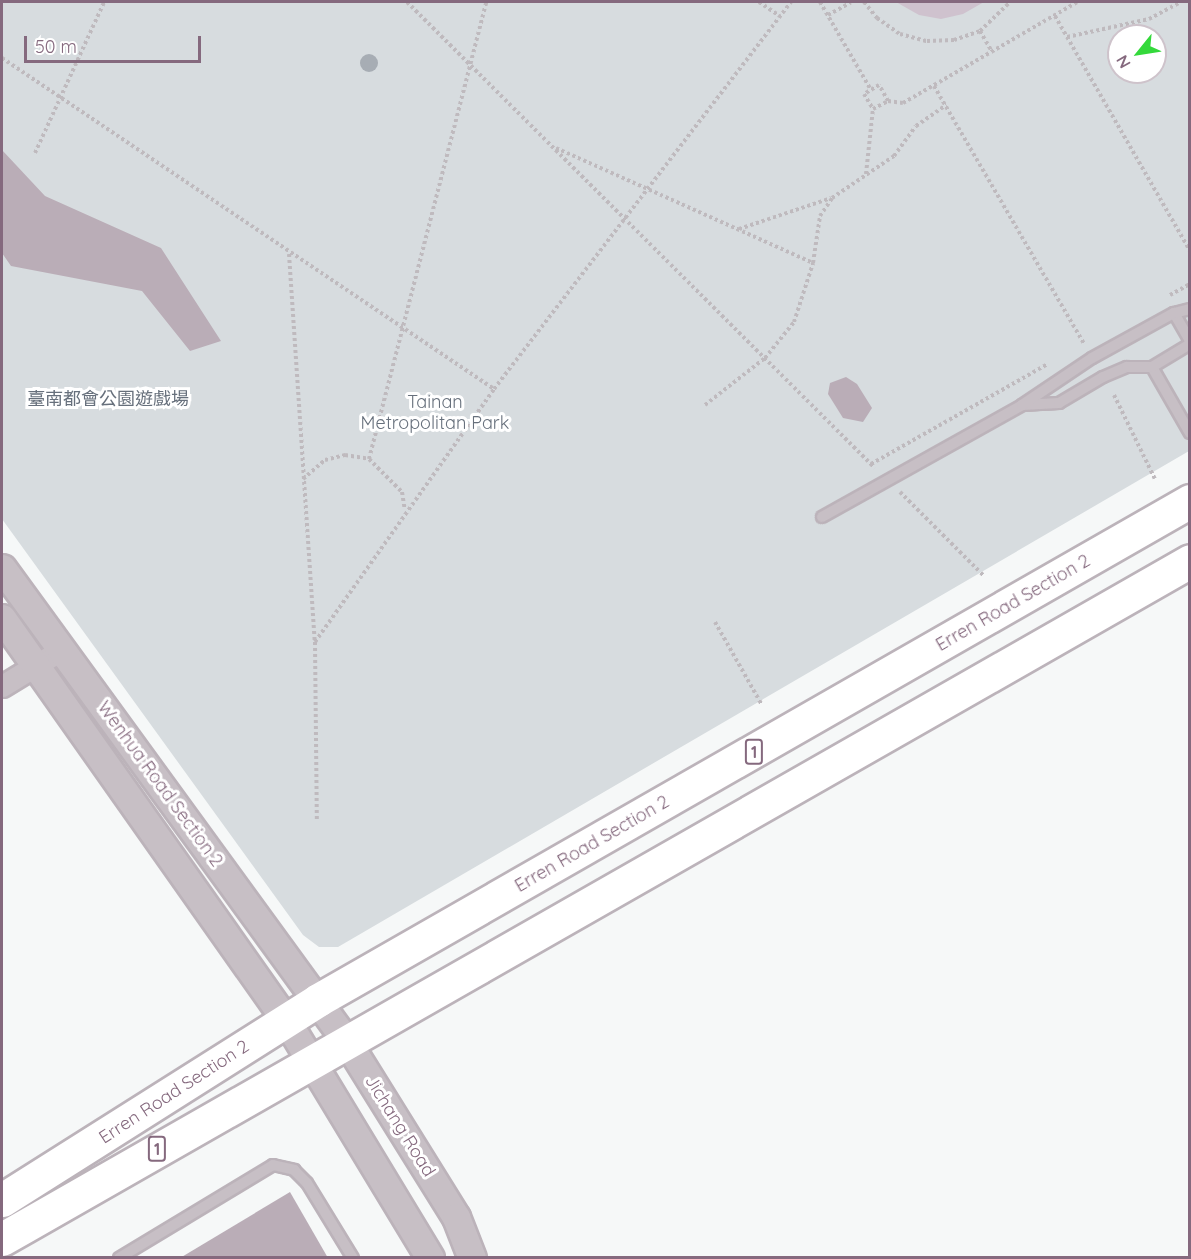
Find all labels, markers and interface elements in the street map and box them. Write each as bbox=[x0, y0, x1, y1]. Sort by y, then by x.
scale bar bbox=[27, 24, 204, 62]
north arrow bbox=[1107, 24, 1167, 84]
text: 50 m bbox=[35, 35, 77, 58]
text: N bbox=[1112, 52, 1135, 72]
park label: 臺南都會公園遊戲場 bbox=[27, 388, 189, 410]
park label: Tainan Metropolitan Park bbox=[361, 392, 509, 434]
street label: Erren Road Section 2 bbox=[932, 550, 1094, 656]
street label: Wenhua Road Section 2 bbox=[93, 697, 227, 871]
road number: 1 bbox=[744, 739, 764, 765]
street label: Erren Road Section 2 bbox=[511, 791, 673, 897]
street label: Erren Road Section 2 bbox=[95, 1035, 253, 1149]
street label: Jichang Road bbox=[360, 1071, 440, 1181]
road number: 1 bbox=[146, 1136, 168, 1162]

